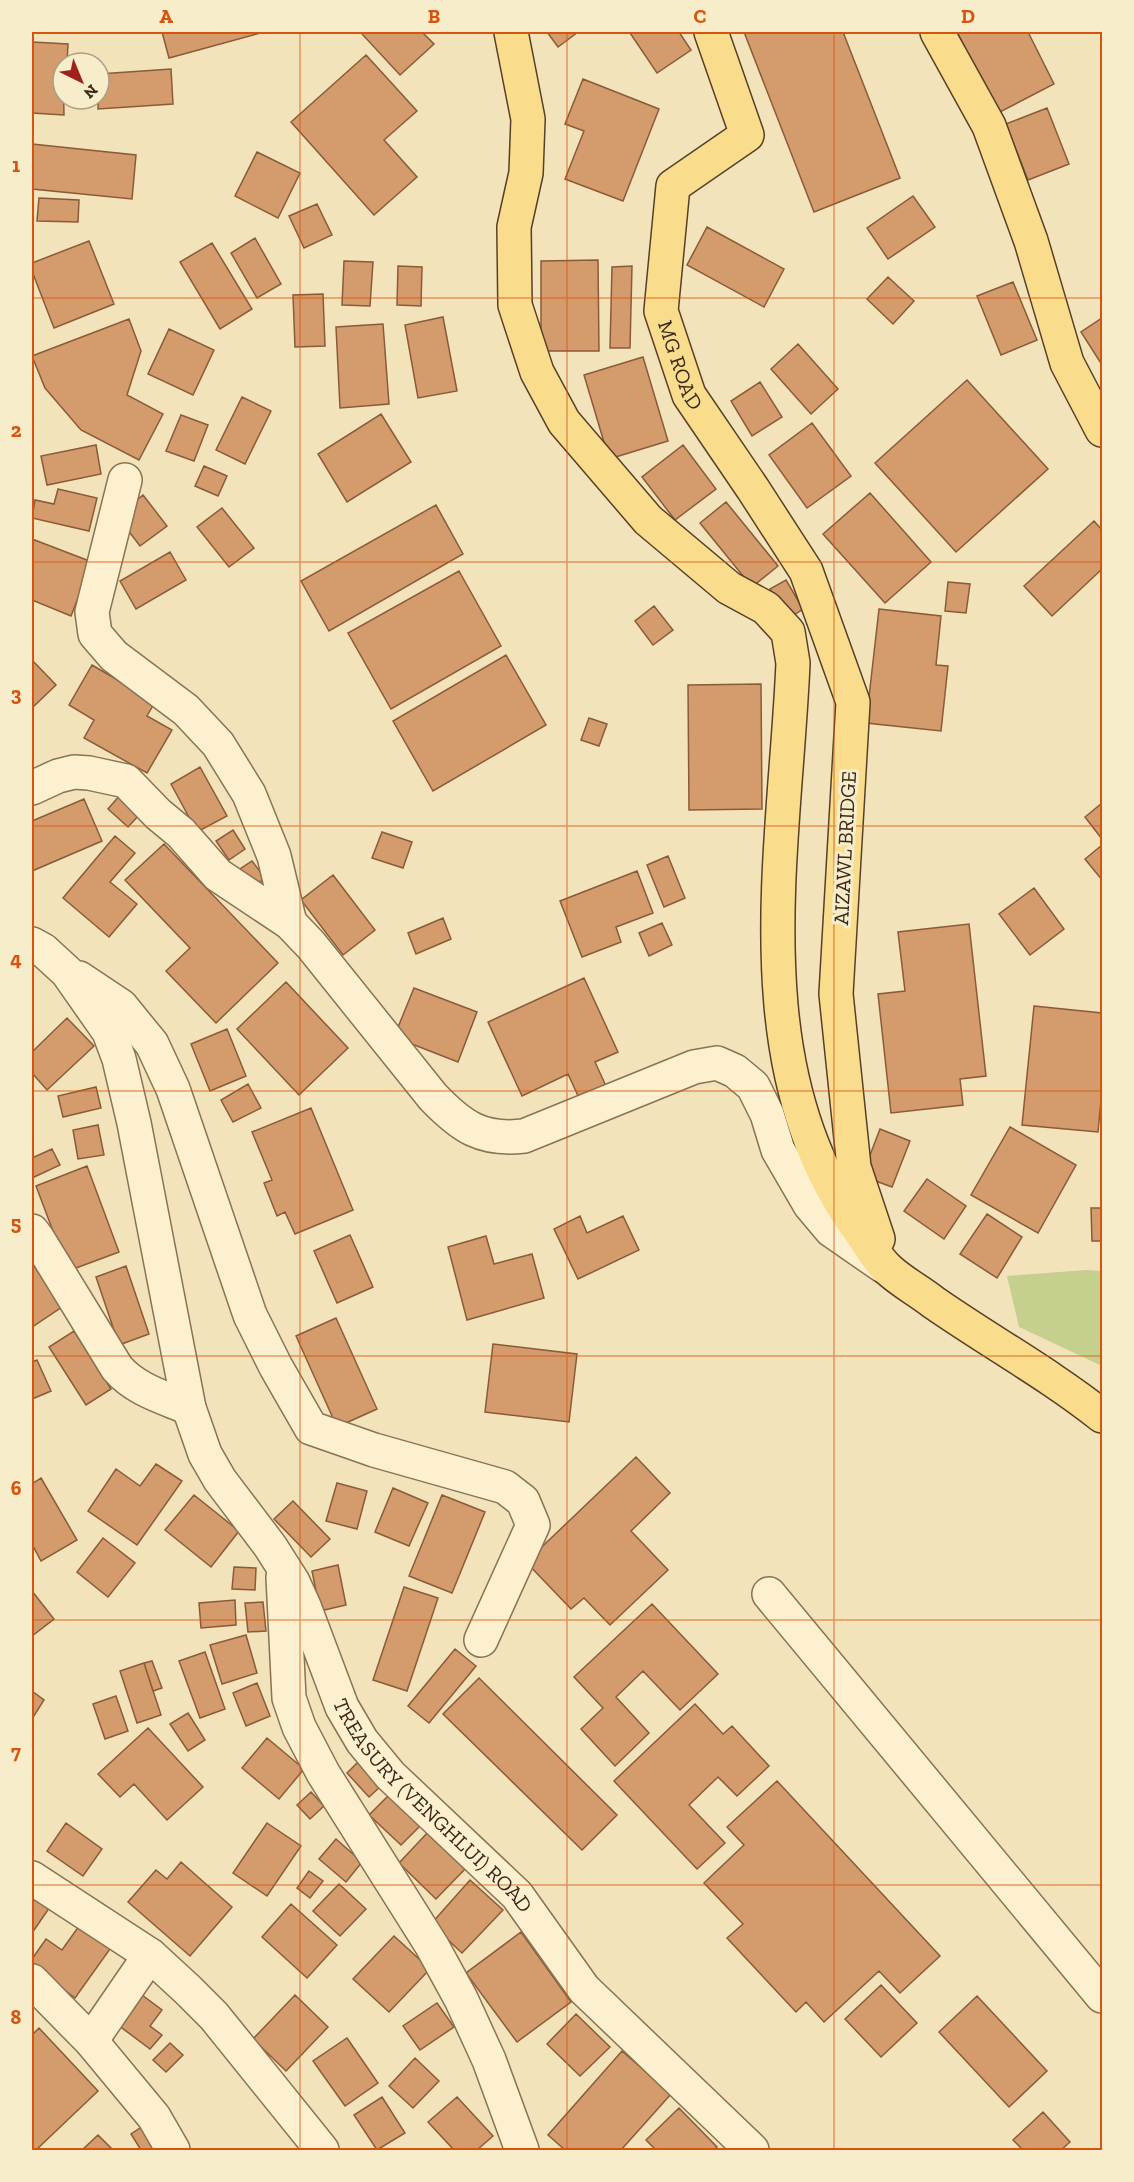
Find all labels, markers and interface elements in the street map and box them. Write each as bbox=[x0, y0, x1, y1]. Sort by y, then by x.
text: A bbox=[159, 4, 173, 28]
text: B bbox=[428, 4, 440, 28]
text: C bbox=[694, 4, 707, 28]
text: D bbox=[961, 4, 975, 28]
north arrow bbox=[51, 51, 111, 111]
text: N bbox=[80, 81, 102, 103]
text: 1 bbox=[12, 153, 20, 177]
street label: MG ROAD bbox=[653, 317, 709, 415]
text: 2 bbox=[11, 418, 22, 442]
text: 3 bbox=[11, 682, 22, 706]
street label: AIZAWL BRIDGE bbox=[828, 770, 861, 926]
text: 4 bbox=[10, 947, 22, 971]
text: 5 bbox=[11, 1211, 21, 1235]
text: 6 bbox=[11, 1476, 22, 1500]
street label: TREASURY (VENGHLUI) ROAD bbox=[328, 1695, 538, 1917]
text: 7 bbox=[11, 1740, 21, 1764]
text: 8 bbox=[11, 2005, 22, 2029]

